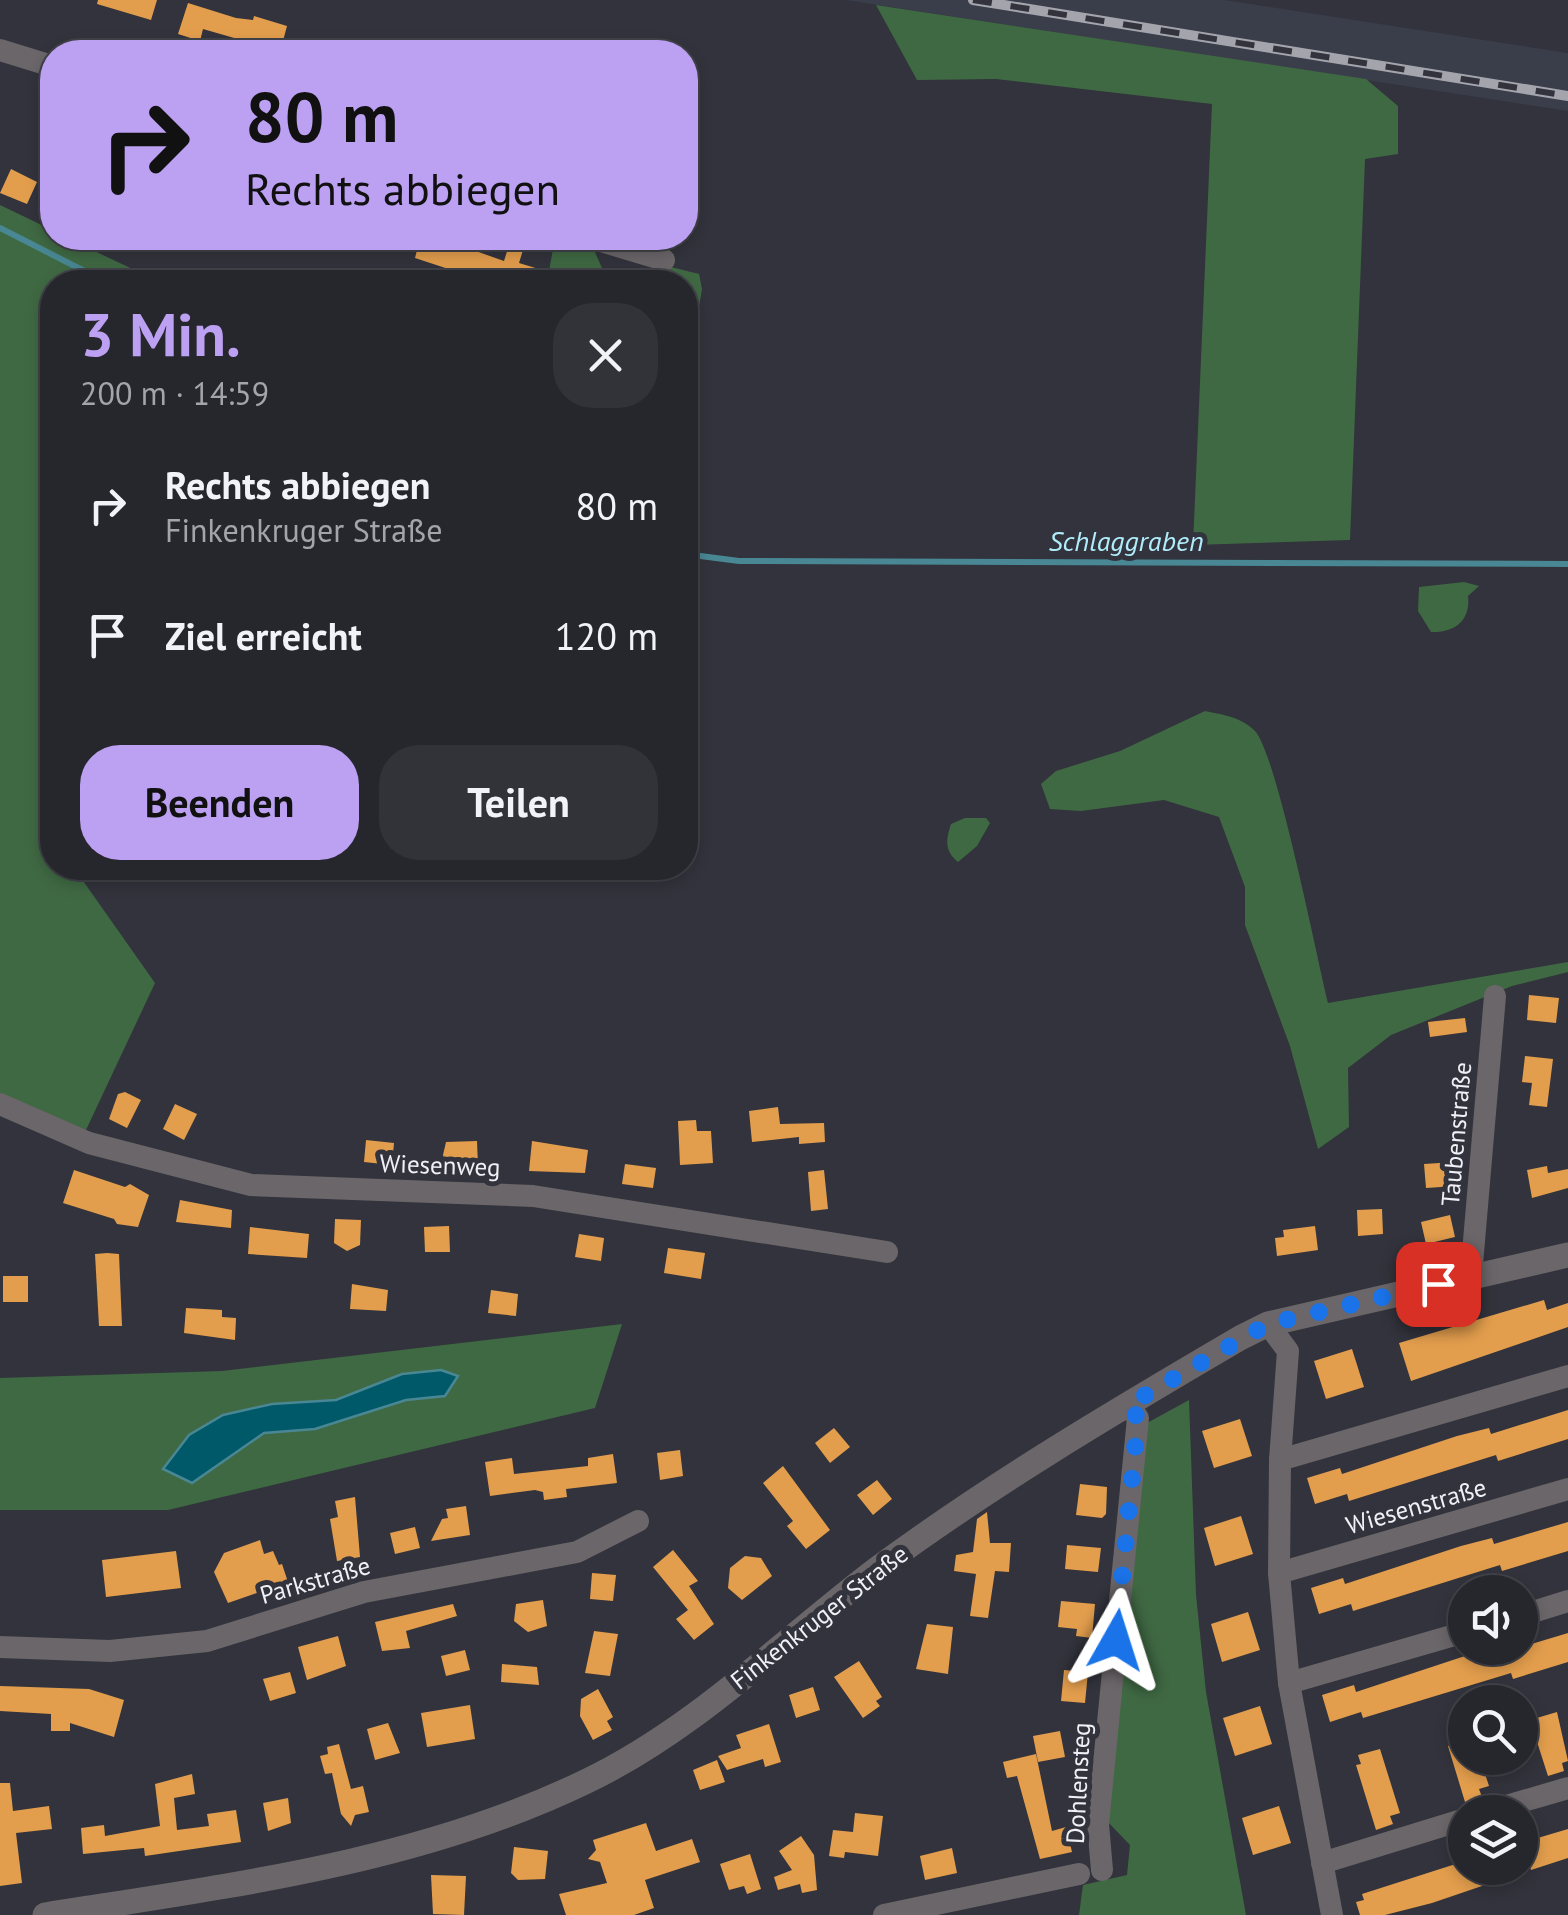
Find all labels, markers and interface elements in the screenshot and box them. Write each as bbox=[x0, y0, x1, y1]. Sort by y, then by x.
text: 80 m bbox=[245, 71, 398, 161]
icon: right bbox=[80, 80, 210, 210]
text: Rechts abbiegen bbox=[245, 159, 560, 217]
text: 3 Min. bbox=[80, 295, 241, 373]
button: close bbox=[553, 303, 658, 408]
text: 200 m · 14:59 bbox=[80, 372, 269, 414]
text: Rechts abbiegen bbox=[165, 460, 431, 509]
icon: right bbox=[80, 478, 135, 533]
text: 80 m bbox=[576, 481, 658, 530]
text: Finkenkruger Straße bbox=[165, 509, 442, 551]
water label: Schlaggraben bbox=[1048, 522, 1204, 559]
icon: arrive bbox=[80, 608, 135, 663]
text: Ziel erreicht bbox=[165, 611, 362, 660]
text: 120 m bbox=[555, 611, 658, 660]
button: Beenden bbox=[80, 745, 359, 860]
button: Teilen bbox=[379, 745, 658, 860]
street label: Taubenstraße bbox=[1434, 1061, 1478, 1207]
street label: Wiesenweg bbox=[379, 1147, 501, 1183]
pin bbox=[1396, 1242, 1481, 1327]
icon: arrive bbox=[1411, 1257, 1466, 1312]
street label: Wiesenstraße bbox=[1342, 1471, 1490, 1541]
street label: Finkenkruger Straße bbox=[724, 1538, 914, 1696]
street label: Parkstraße bbox=[256, 1549, 374, 1611]
map controls bbox=[1448, 1575, 1538, 1885]
button: sound bbox=[1448, 1575, 1538, 1665]
position arrow bbox=[1064, 1588, 1168, 1692]
button: search bbox=[1448, 1685, 1538, 1775]
street label: Dohlensteg bbox=[1059, 1721, 1097, 1845]
button: layers bbox=[1448, 1795, 1538, 1885]

